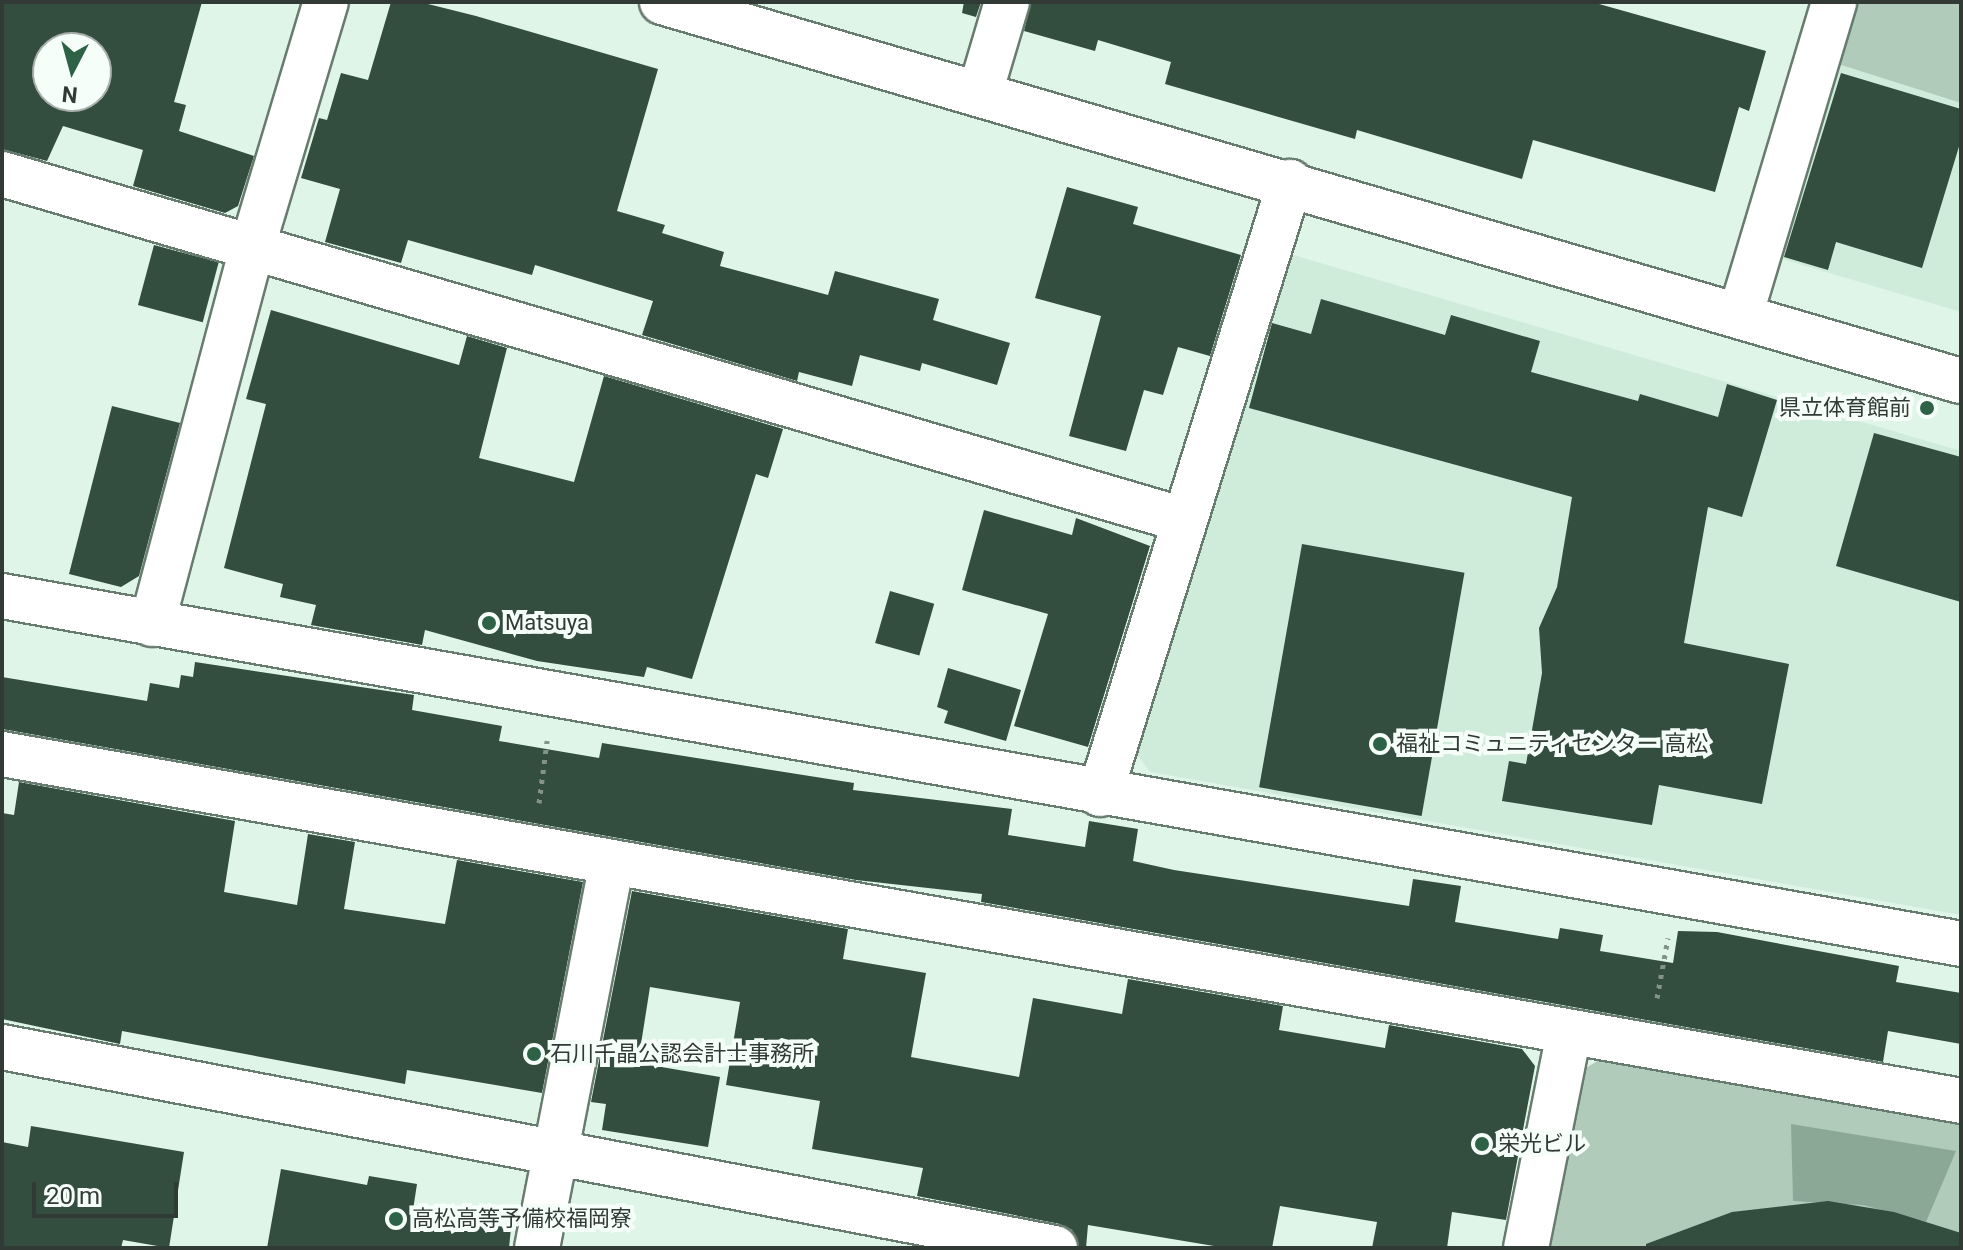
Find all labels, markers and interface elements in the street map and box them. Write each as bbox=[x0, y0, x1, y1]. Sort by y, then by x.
north arrow bbox=[32, 32, 112, 112]
text: N bbox=[61, 81, 79, 108]
place label: 県立体育館前 bbox=[1779, 395, 1911, 421]
marker: 県立体育館前 bbox=[1918, 399, 1936, 417]
place label: Matsuya bbox=[505, 610, 589, 636]
marker: Matsuya bbox=[480, 614, 498, 632]
place label: 福祉コミュニティセンター 高松 bbox=[1396, 731, 1709, 757]
marker: 福祉コミュニティセンター 高松 bbox=[1371, 735, 1389, 753]
place label: 石川千晶公認会計士事務所 bbox=[550, 1041, 814, 1067]
marker: 石川千晶公認会計士事務所 bbox=[525, 1045, 543, 1063]
place label: 栄光ビル bbox=[1498, 1131, 1586, 1157]
marker: 栄光ビル bbox=[1473, 1135, 1491, 1153]
scale bar bbox=[36, 1166, 182, 1216]
text: 20 m bbox=[46, 1182, 100, 1210]
place label: 高松高等予備校福岡寮 bbox=[412, 1206, 632, 1232]
marker: 高松高等予備校福岡寮 bbox=[387, 1210, 405, 1228]

